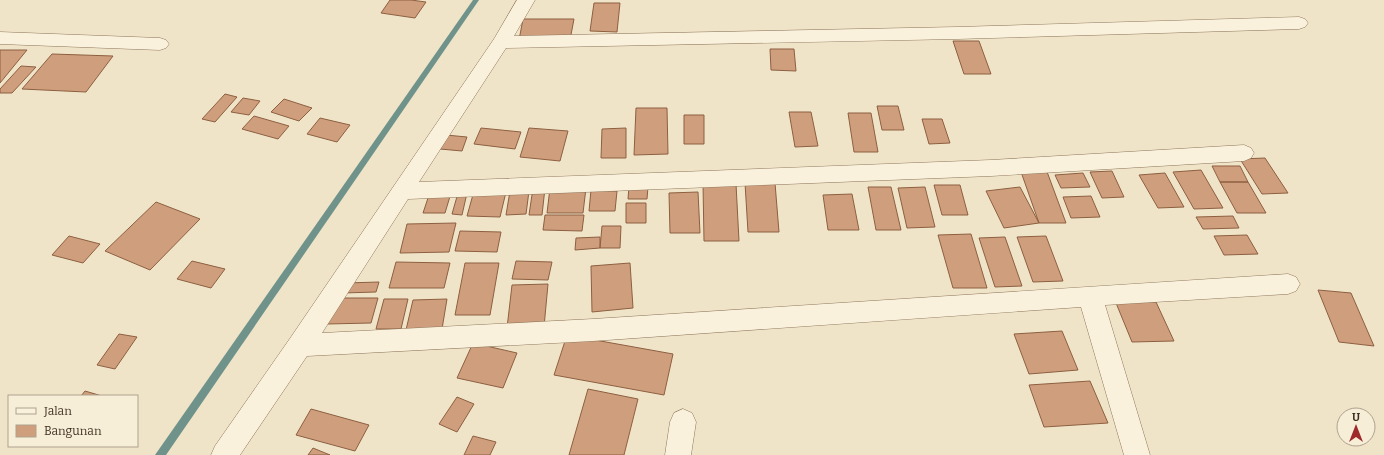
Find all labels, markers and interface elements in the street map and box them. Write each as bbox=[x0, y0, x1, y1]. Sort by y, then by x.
legend bbox=[8, 395, 138, 447]
text: Jalan bbox=[43, 404, 72, 418]
north arrow bbox=[1336, 407, 1376, 447]
text: U bbox=[1352, 411, 1360, 424]
text: Bangunan bbox=[44, 424, 102, 438]

